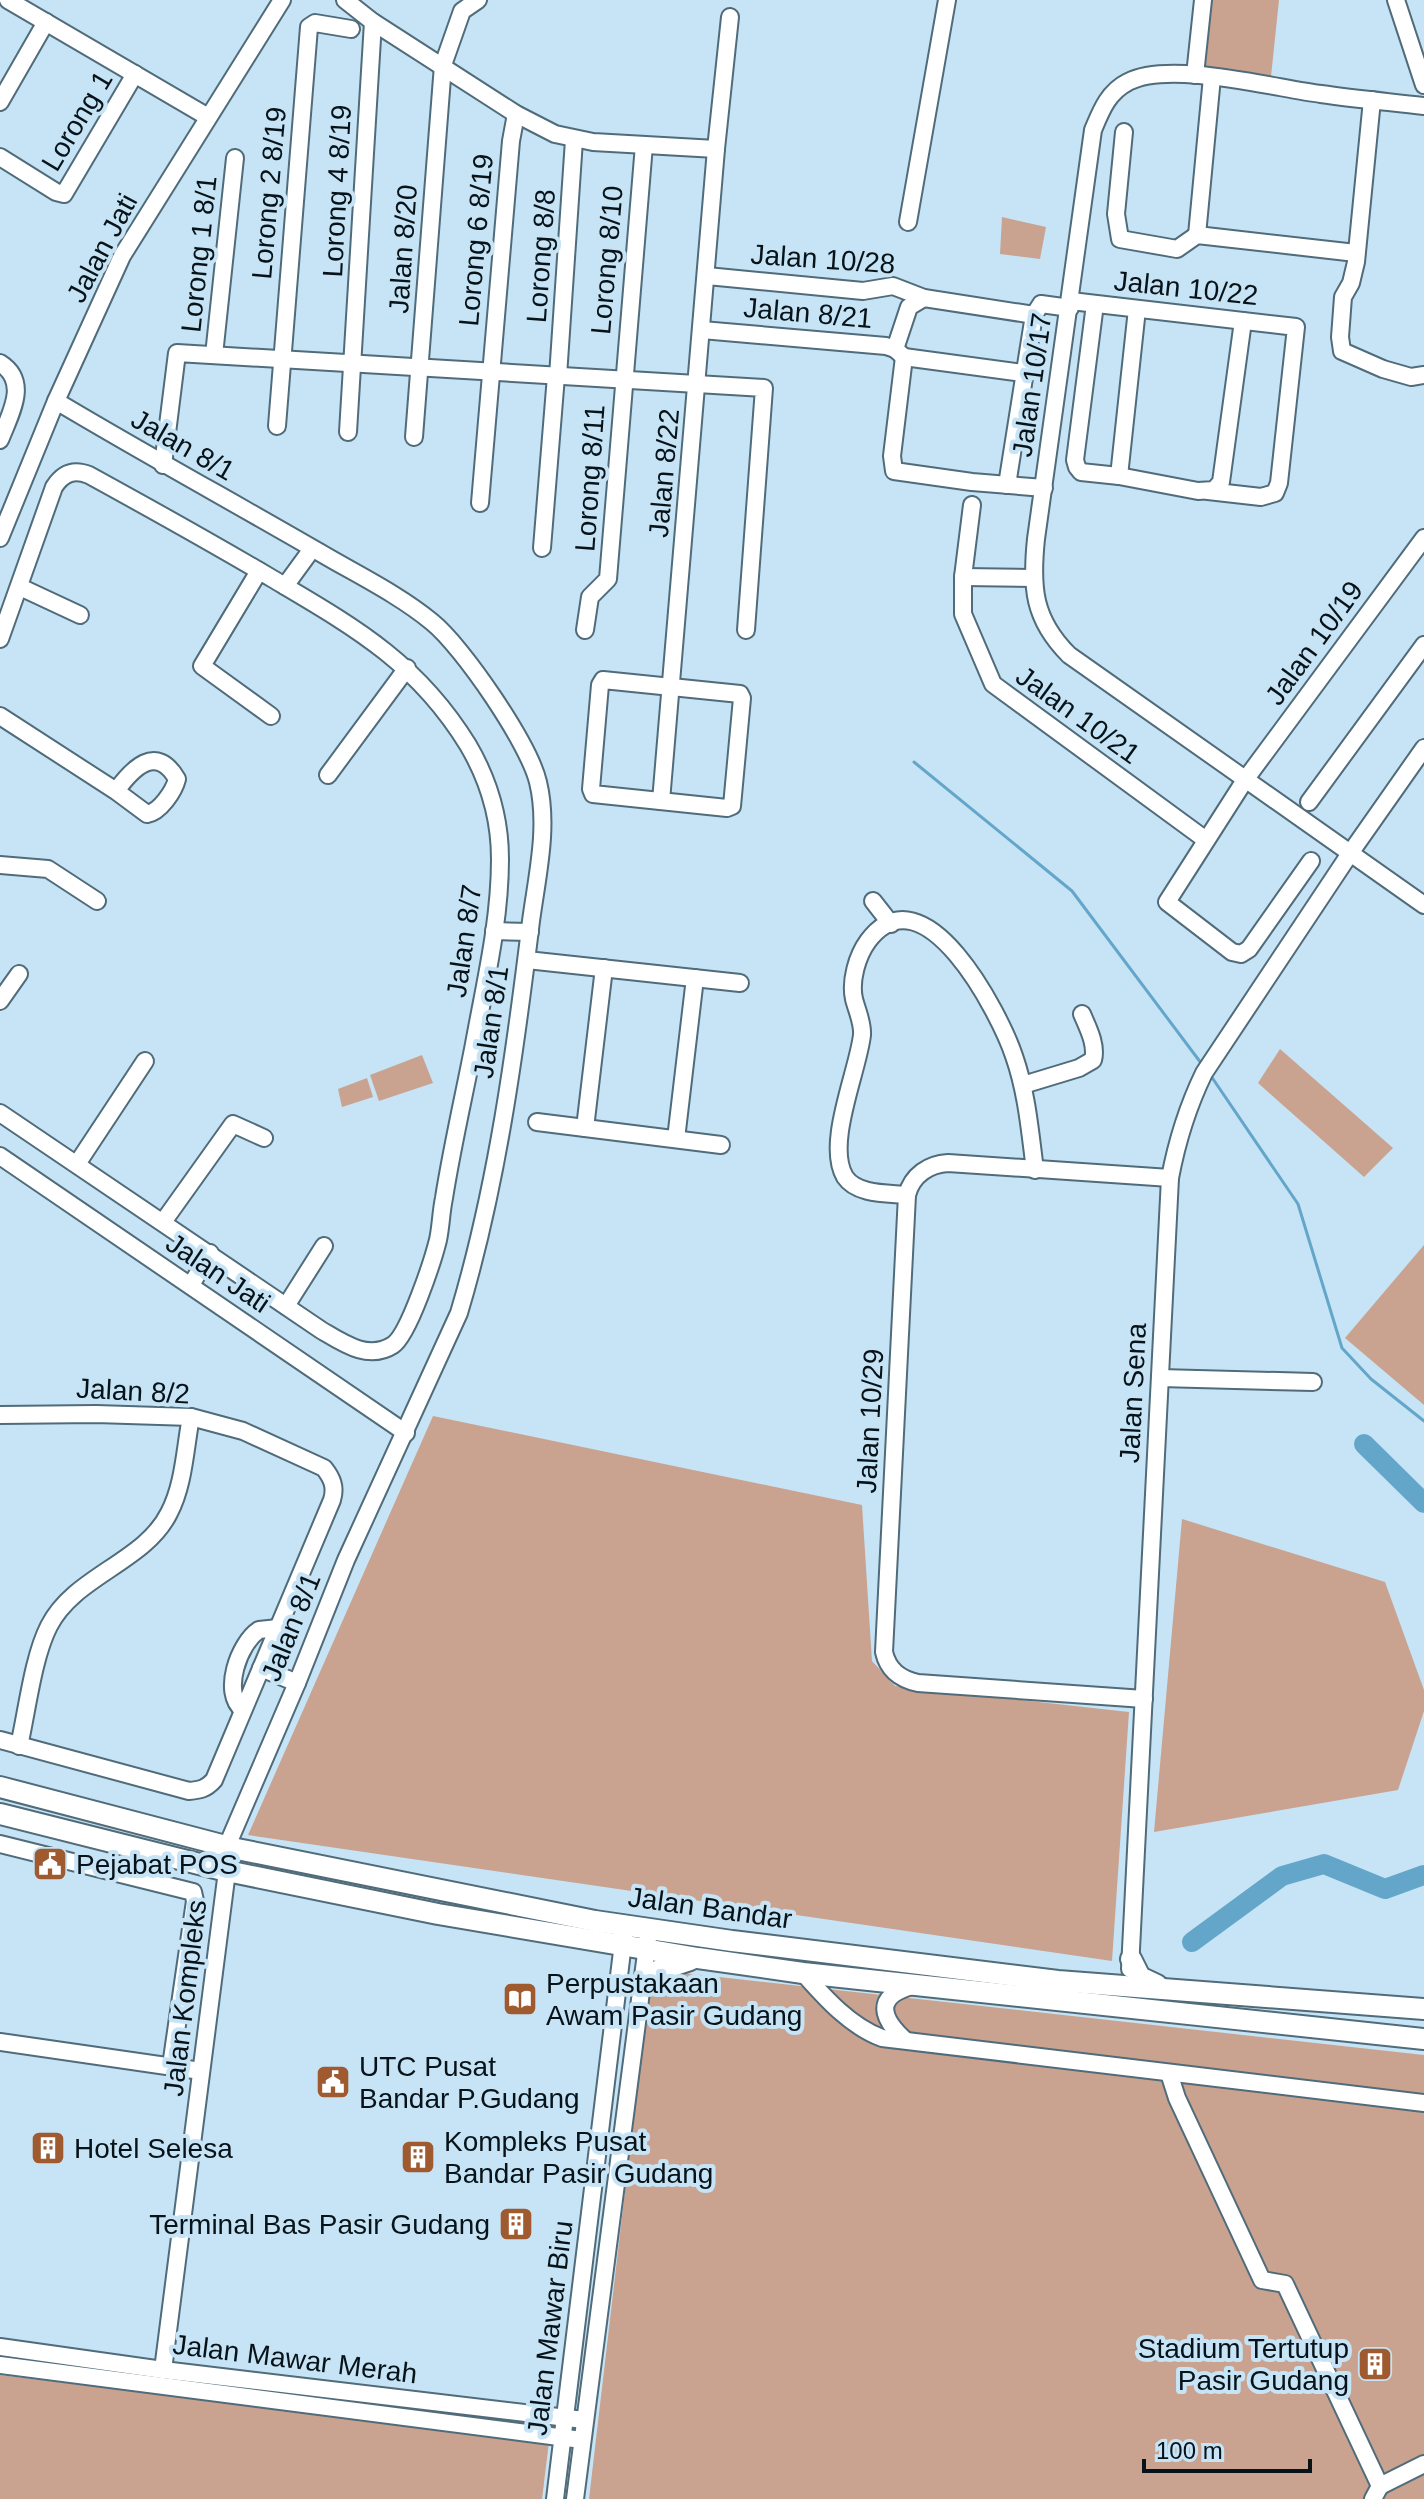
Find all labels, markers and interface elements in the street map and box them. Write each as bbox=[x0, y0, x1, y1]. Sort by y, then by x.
street label: Lorong 1 bbox=[35, 66, 119, 176]
street label: Lorong 4 8/19 bbox=[317, 104, 357, 278]
street label: Lorong 2 8/19 bbox=[246, 106, 292, 280]
street label: Lorong 6 8/19 bbox=[453, 153, 499, 327]
street label: Lorong 1 8/1 bbox=[175, 174, 223, 334]
street label: Jalan 8/20 bbox=[383, 183, 423, 315]
street label: Lorong 8/10 bbox=[585, 184, 629, 336]
street label: Jalan Jati bbox=[61, 188, 143, 308]
street label: Lorong 8/8 bbox=[521, 188, 561, 324]
street label: Jalan 10/28 bbox=[750, 238, 896, 280]
street label: Jalan 10/22 bbox=[1112, 265, 1260, 311]
street label: Jalan 8/21 bbox=[742, 292, 874, 334]
street label: Jalan 10/17 bbox=[1007, 311, 1057, 459]
street label: Jalan 8/1 bbox=[126, 403, 240, 487]
street label: Lorong 8/11 bbox=[569, 403, 611, 553]
street label: Jalan 8/22 bbox=[643, 407, 685, 539]
street label: Jalan 10/19 bbox=[1259, 575, 1369, 711]
street label: Jalan 10/21 bbox=[1010, 660, 1146, 770]
street label: Jalan 8/7 bbox=[441, 883, 487, 999]
street label: Jalan 8/1 bbox=[468, 964, 514, 1080]
street label: Jalan Jati bbox=[160, 1227, 276, 1319]
street label: Jalan Sena bbox=[1114, 1322, 1152, 1464]
street label: Jalan 10/29 bbox=[851, 1348, 889, 1494]
street label: Jalan 8/2 bbox=[75, 1373, 191, 1409]
street label: Jalan 8/1 bbox=[255, 1569, 327, 1685]
public building icon: Pejabat POS bbox=[31, 1845, 69, 1883]
place label: Pejabat POS bbox=[76, 1849, 238, 1880]
street label: Jalan Bandar bbox=[626, 1881, 794, 1935]
street label: Jalan Kompleks bbox=[158, 1898, 212, 2098]
place label: Perpustakaan Awam Pasir Gudang bbox=[546, 1968, 802, 2031]
library icon: Perpustakaan Awam Pasir Gudang bbox=[501, 1980, 539, 2018]
place label: UTC Pusat Bandar P.Gudang bbox=[359, 2051, 580, 2114]
public building icon: UTC Pusat Bandar P.Gudang bbox=[314, 2063, 352, 2101]
place label: Kompleks Pusat Bandar Pasir Gudang bbox=[444, 2126, 713, 2189]
building icon: Hotel Selesa bbox=[29, 2129, 67, 2167]
place label: Hotel Selesa bbox=[74, 2133, 233, 2164]
building icon: Kompleks Pusat Bandar Pasir Gudang bbox=[399, 2138, 437, 2176]
building icon: Terminal Bas Pasir Gudang bbox=[497, 2205, 535, 2243]
place label: Terminal Bas Pasir Gudang bbox=[149, 2209, 490, 2240]
street label: Jalan Mawar Biru bbox=[521, 2219, 579, 2437]
street label: Jalan Mawar Merah bbox=[171, 2329, 419, 2389]
place label: Stadium Tertutup Pasir Gudang bbox=[1138, 2333, 1349, 2396]
building icon: Stadium Tertutup Pasir Gudang bbox=[1356, 2345, 1394, 2383]
scale bar bbox=[1144, 2423, 1310, 2473]
text: 100 m bbox=[1156, 2437, 1223, 2464]

